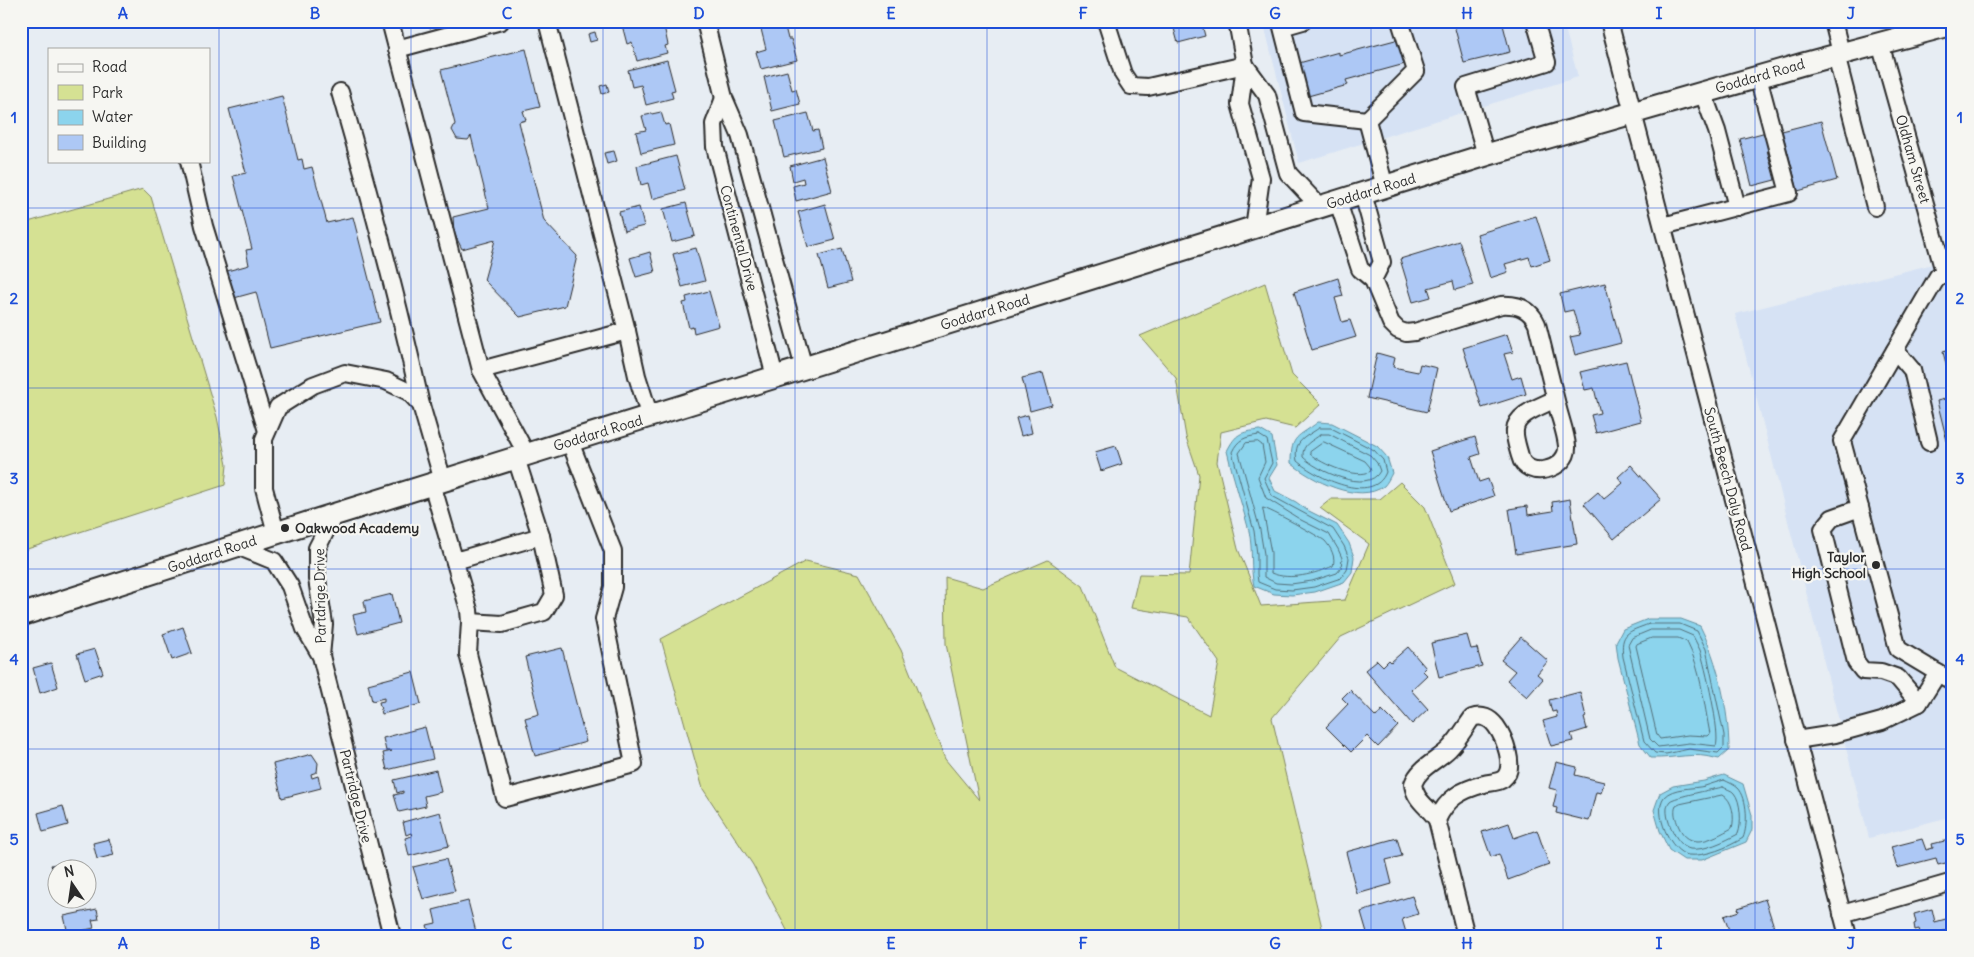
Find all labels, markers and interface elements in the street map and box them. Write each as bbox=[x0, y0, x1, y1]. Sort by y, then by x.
text: A bbox=[118, 3, 128, 23]
text: B bbox=[310, 3, 321, 23]
text: C bbox=[502, 3, 513, 23]
text: D bbox=[693, 3, 705, 23]
text: E bbox=[886, 3, 896, 23]
text: F bbox=[1078, 3, 1088, 23]
text: G bbox=[1269, 3, 1281, 23]
text: H bbox=[1461, 3, 1473, 23]
text: I bbox=[1656, 3, 1663, 23]
text: J bbox=[1847, 3, 1856, 23]
legend bbox=[48, 48, 210, 162]
street label: Goddard Road bbox=[1713, 55, 1807, 97]
text: Road bbox=[92, 57, 127, 76]
text: Park bbox=[92, 83, 123, 102]
text: 1 bbox=[11, 107, 17, 127]
text: Water bbox=[92, 107, 133, 126]
text: 1 bbox=[1957, 107, 1963, 127]
street label: Oldham Street bbox=[1892, 113, 1934, 206]
text: Building bbox=[92, 133, 147, 152]
street label: Goddard Road bbox=[1324, 169, 1418, 213]
street label: Continental Drive bbox=[716, 183, 762, 293]
text: 2 bbox=[10, 288, 19, 308]
text: 2 bbox=[1956, 288, 1965, 308]
street label: Goddard Road bbox=[938, 290, 1032, 334]
street label: South Beech Daly Road bbox=[1700, 405, 1756, 553]
street label: Goddard Road bbox=[551, 411, 645, 455]
text: 3 bbox=[9, 468, 19, 488]
text: 3 bbox=[1955, 468, 1965, 488]
place label: Oakwood Academy bbox=[295, 519, 419, 537]
marker: Oakwood Academy bbox=[279, 522, 291, 534]
street label: Goddard Road bbox=[165, 531, 259, 577]
street label: Partdrige Drive bbox=[310, 548, 330, 644]
place label: Taylor High School bbox=[1792, 548, 1866, 582]
marker: Taylor High School bbox=[1870, 559, 1882, 571]
text: 4 bbox=[9, 649, 19, 669]
text: 4 bbox=[1955, 649, 1965, 669]
street label: Partridge Drive bbox=[336, 748, 376, 844]
text: 5 bbox=[9, 829, 19, 849]
text: 5 bbox=[1955, 829, 1965, 849]
north arrow bbox=[48, 860, 98, 910]
text: N bbox=[62, 861, 76, 881]
text: A bbox=[118, 933, 128, 953]
text: B bbox=[310, 933, 321, 953]
text: C bbox=[502, 933, 513, 953]
text: D bbox=[693, 933, 705, 953]
text: E bbox=[886, 933, 896, 953]
text: F bbox=[1078, 933, 1088, 953]
text: G bbox=[1269, 933, 1281, 953]
text: H bbox=[1461, 933, 1473, 953]
text: I bbox=[1656, 933, 1663, 953]
text: J bbox=[1847, 933, 1856, 953]

